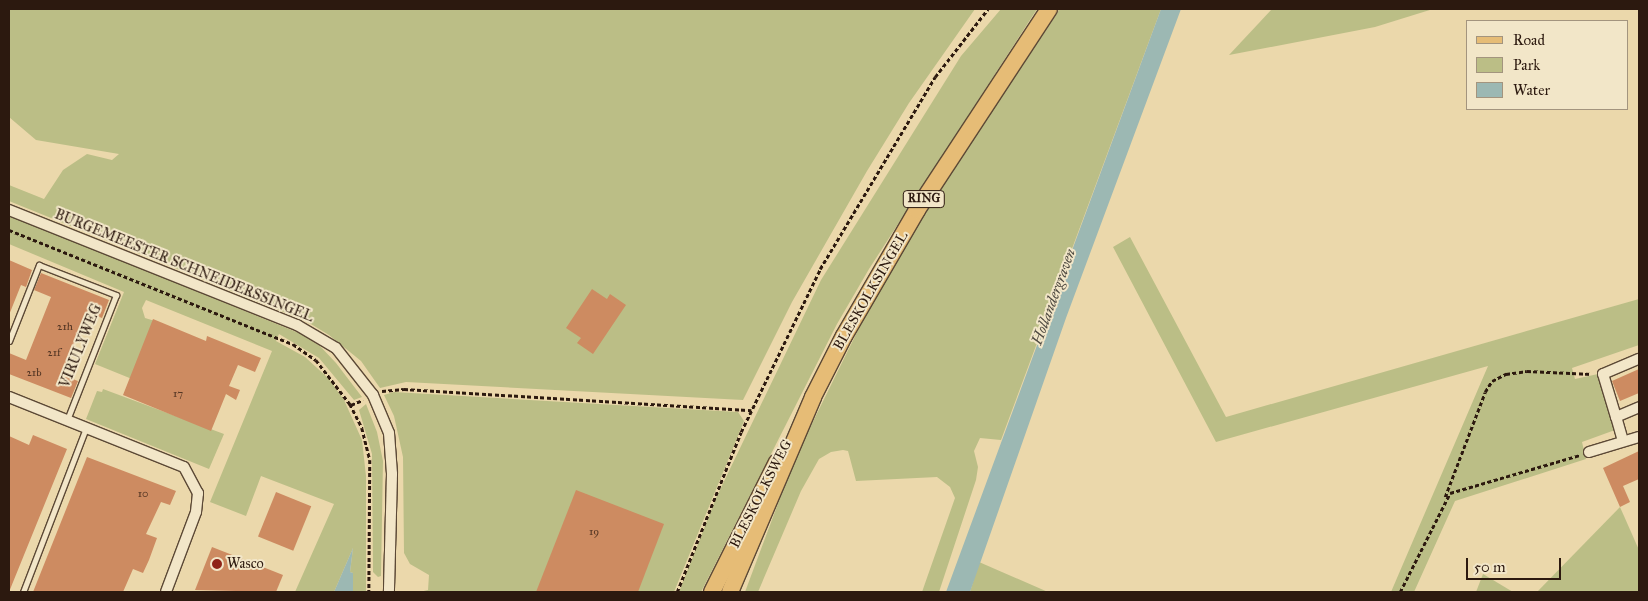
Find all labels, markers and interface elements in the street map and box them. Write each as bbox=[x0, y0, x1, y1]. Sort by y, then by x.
legend bbox=[1466, 20, 1628, 110]
text: Road bbox=[1513, 31, 1545, 49]
text: Park bbox=[1513, 56, 1540, 74]
text: Water bbox=[1513, 81, 1550, 99]
road number: RING bbox=[903, 190, 945, 208]
street label: BURGEMEESTER SCHNEIDERSSINGEL bbox=[52, 206, 316, 326]
street label: BLESKOLKSINGEL bbox=[830, 229, 912, 353]
water label: Hollandergraven bbox=[1028, 246, 1080, 348]
street label: VIRULYWEG bbox=[57, 302, 105, 390]
house number: 21h bbox=[57, 320, 73, 334]
house number: 21f bbox=[47, 346, 61, 360]
house number: 21b bbox=[26, 366, 42, 380]
house number: 17 bbox=[173, 387, 183, 401]
street label: BLESKOLKSWEG bbox=[726, 437, 796, 551]
house number: 10 bbox=[138, 487, 148, 501]
house number: 19 bbox=[589, 525, 599, 539]
scale bar bbox=[1468, 548, 1563, 580]
place label: Wasco bbox=[227, 556, 264, 572]
marker: Wasco bbox=[211, 558, 223, 570]
text: 50 m bbox=[1474, 558, 1506, 576]

